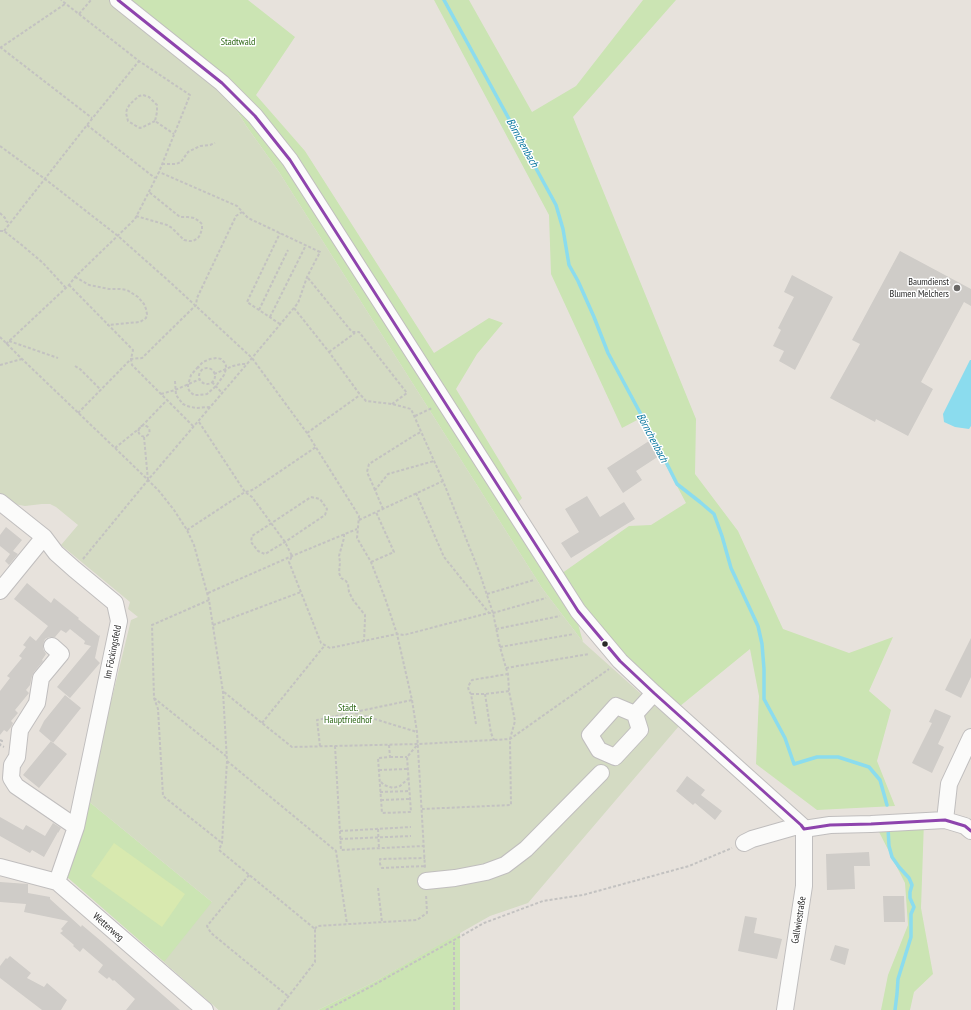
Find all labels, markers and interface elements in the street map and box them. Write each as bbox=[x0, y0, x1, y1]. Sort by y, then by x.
park label: Stadtwald bbox=[221, 36, 255, 48]
water label: Börnchenbach bbox=[503, 116, 541, 170]
place label: Baumdienst Blumen Melchers bbox=[889, 276, 949, 300]
marker: Baumdienst Blumen Melchers bbox=[952, 283, 962, 293]
water label: Börnchenbach bbox=[634, 411, 670, 465]
street label: Im Föckingsfeld bbox=[102, 624, 124, 680]
unlabelled marker bbox=[600, 639, 610, 649]
park label: Städt. Hauptfriedhof bbox=[324, 702, 372, 726]
street label: Gallwiestraße bbox=[789, 896, 809, 944]
street label: Wetterweg bbox=[90, 910, 126, 944]

